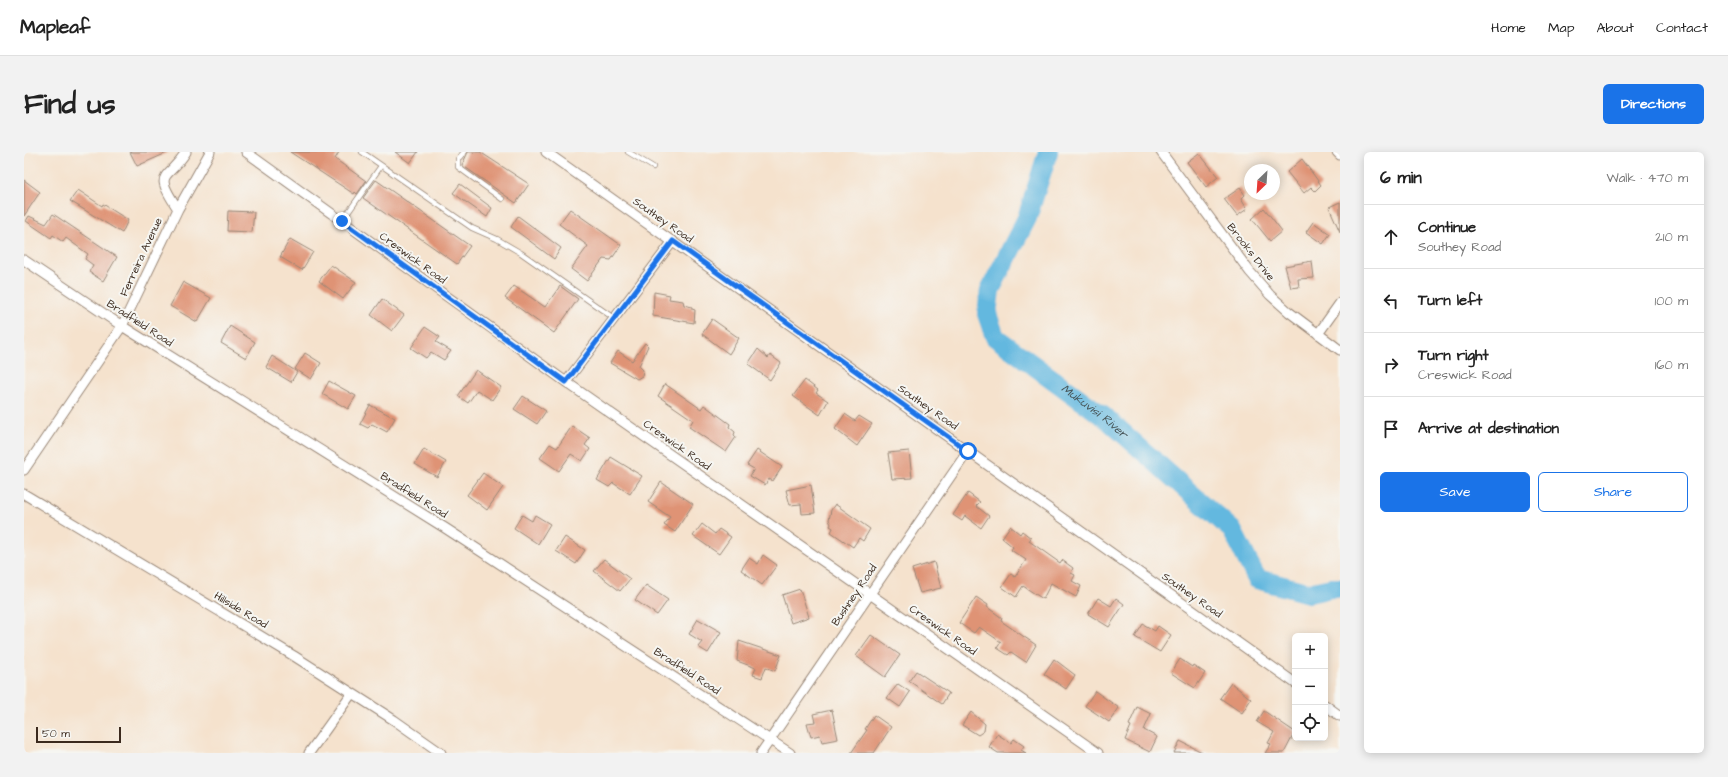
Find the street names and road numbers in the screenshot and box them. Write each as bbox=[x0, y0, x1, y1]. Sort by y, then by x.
street label: Southey Road bbox=[629, 194, 696, 247]
street label: Ferreira Avenue bbox=[116, 215, 166, 299]
street label: Brooks Drive bbox=[1224, 220, 1278, 284]
street label: Creswick Road bbox=[377, 229, 450, 288]
street label: Bradfield Road bbox=[104, 296, 176, 350]
street label: Southey Road bbox=[894, 381, 961, 434]
street label: Creswick Road bbox=[640, 416, 714, 474]
street label: Bradfield Road bbox=[378, 468, 451, 522]
street label: Bushney Road bbox=[828, 561, 881, 629]
street label: Southey Road bbox=[1158, 569, 1225, 622]
street label: Hillside Road bbox=[211, 588, 271, 632]
street label: Creswick Road bbox=[906, 601, 980, 659]
street label: Bradfield Road bbox=[651, 644, 723, 698]

